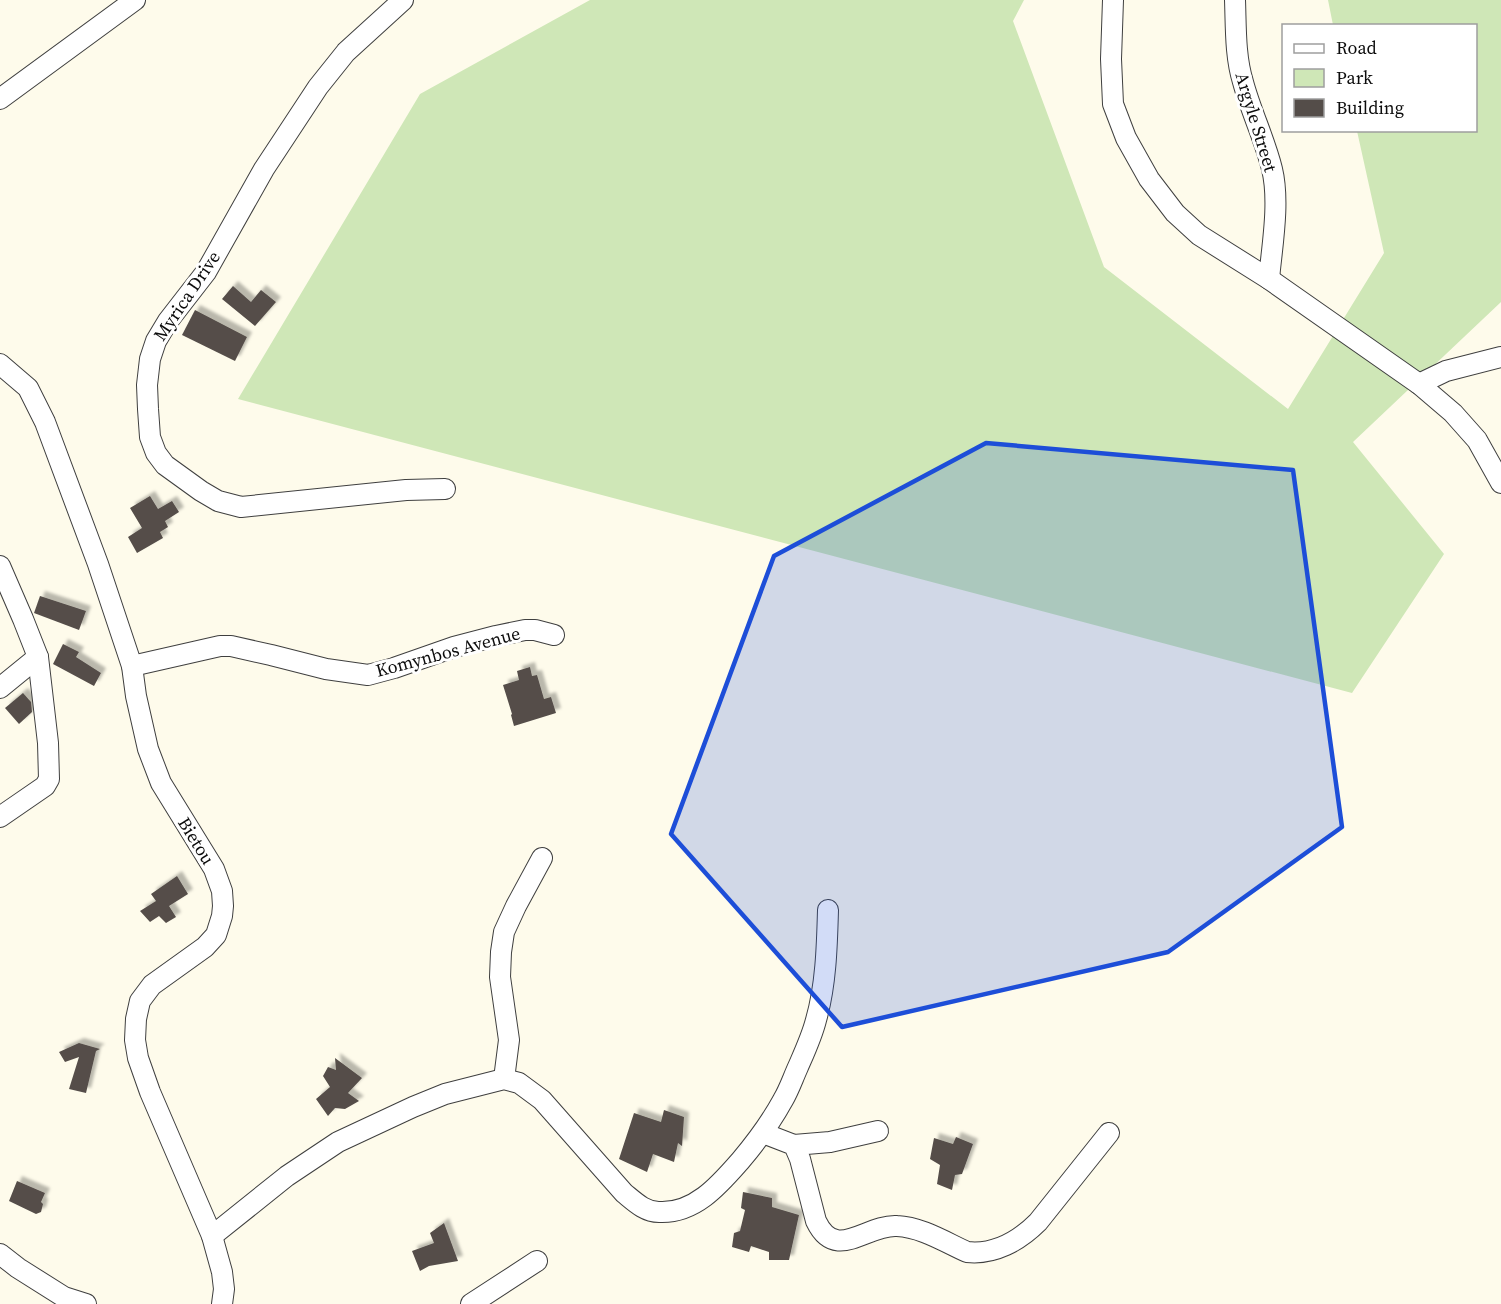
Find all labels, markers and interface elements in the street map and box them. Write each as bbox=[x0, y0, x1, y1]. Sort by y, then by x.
legend bbox=[1282, 24, 1477, 132]
text: Road bbox=[1336, 35, 1377, 60]
text: Park bbox=[1336, 65, 1373, 90]
street label: Argyle Street bbox=[1229, 69, 1284, 175]
text: Building bbox=[1336, 95, 1404, 120]
street label: Myrica Drive bbox=[147, 246, 226, 346]
street label: Komynbos Avenue bbox=[373, 620, 523, 683]
street label: Bietou bbox=[172, 812, 221, 869]

